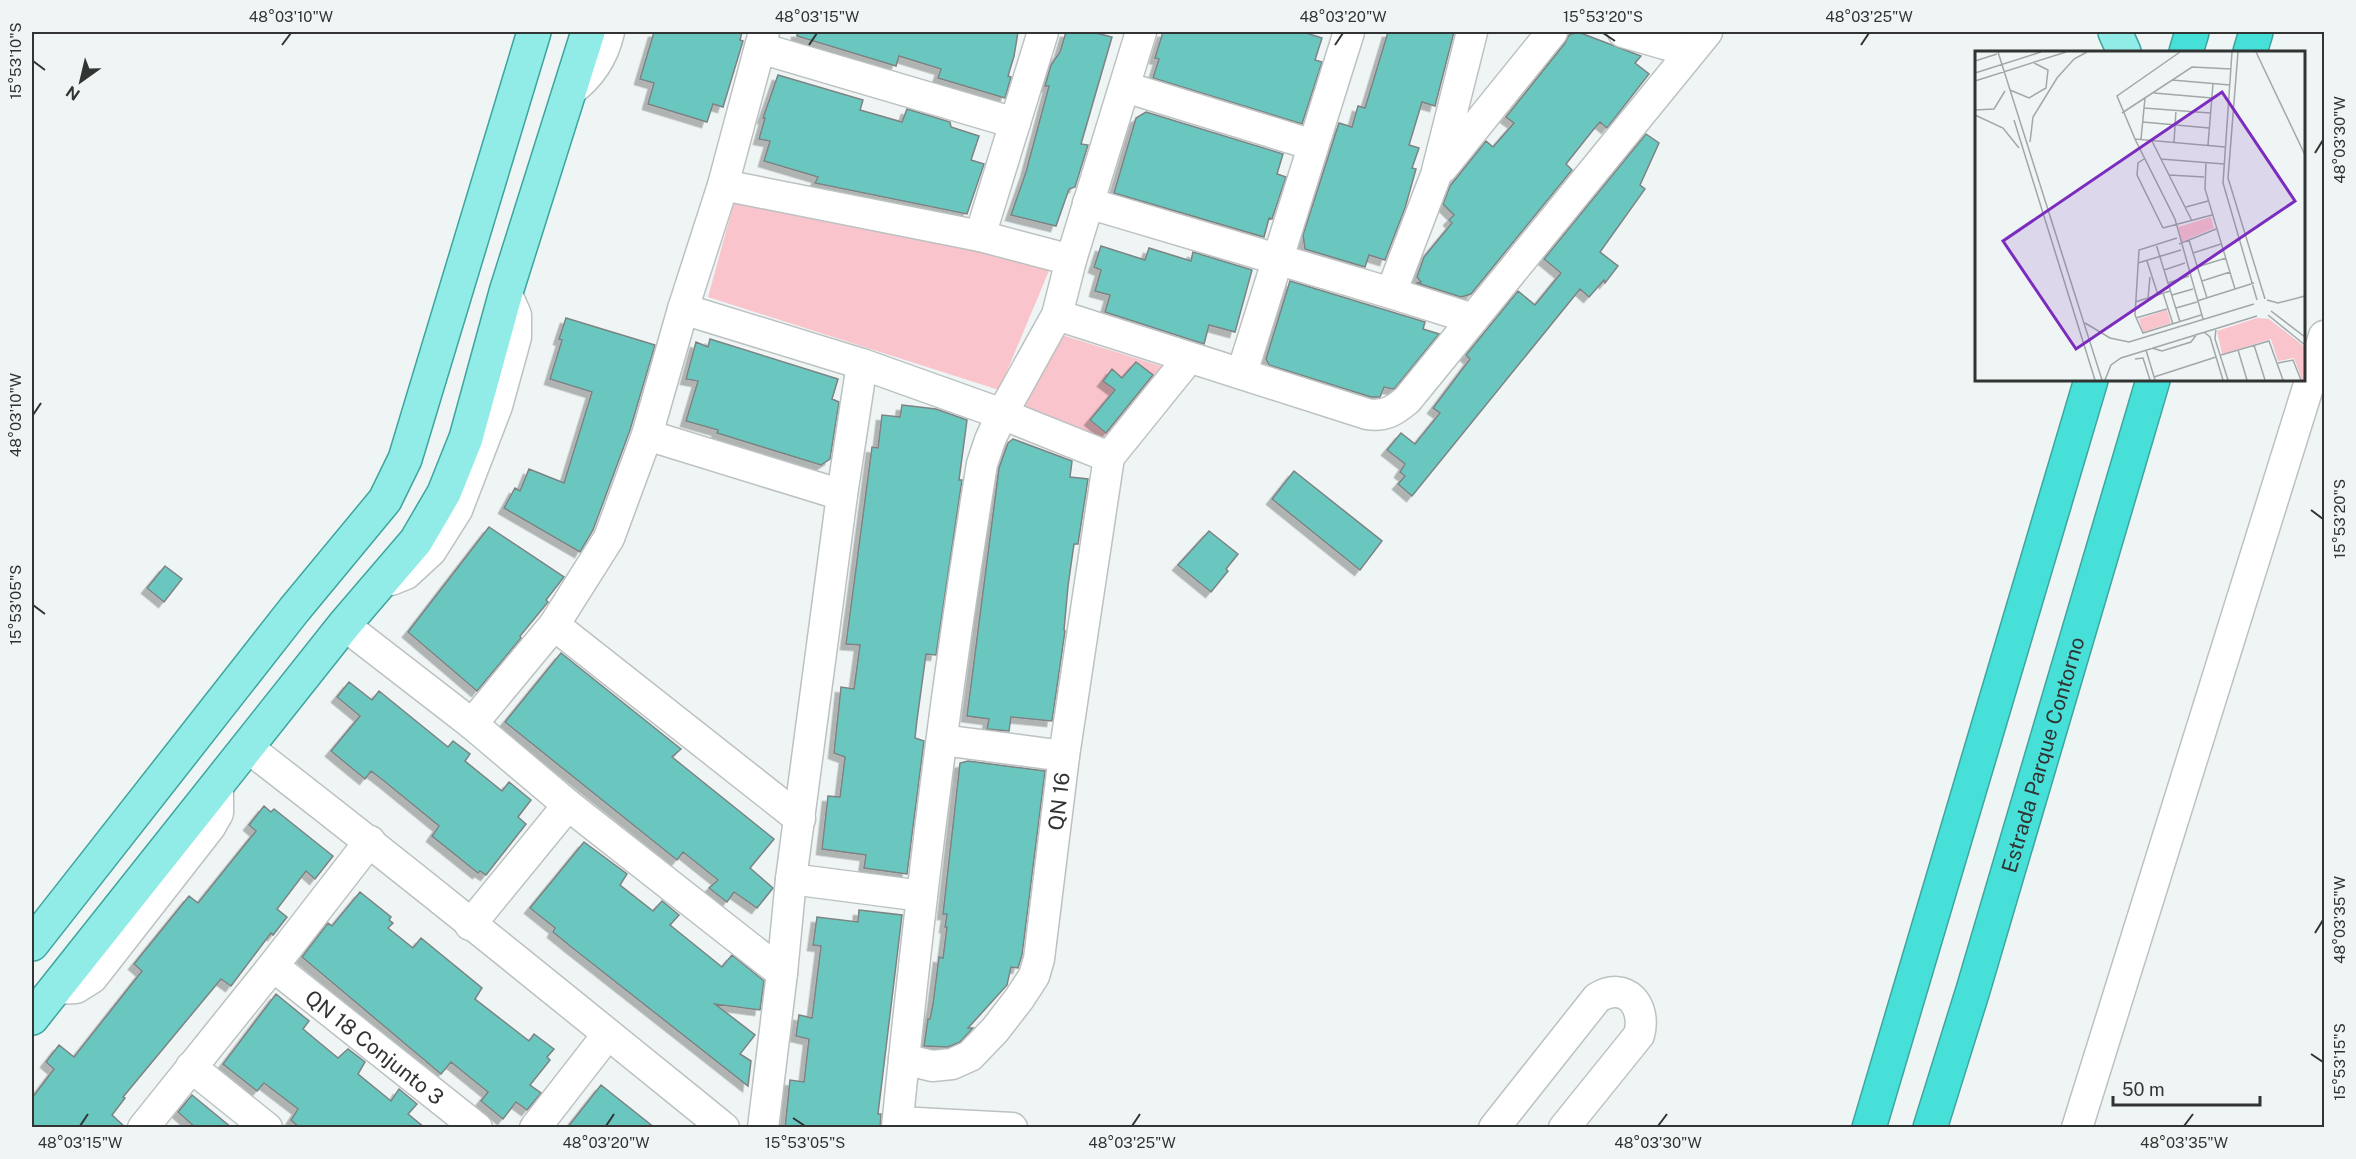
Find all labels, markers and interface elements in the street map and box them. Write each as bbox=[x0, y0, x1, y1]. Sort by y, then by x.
text: 48°03'10"W bbox=[249, 8, 333, 25]
text: 48°03'15"W bbox=[775, 8, 859, 25]
text: 48°03'20"W bbox=[1299, 8, 1387, 25]
text: 15°53'20"S bbox=[1563, 8, 1643, 25]
text: 48°03'25"W bbox=[1825, 8, 1913, 25]
text: 15°53'10"S bbox=[7, 22, 24, 100]
north arrow bbox=[51, 51, 111, 111]
inset map bbox=[1975, 51, 2305, 381]
text: N bbox=[62, 82, 83, 104]
text: 48°03'30"W bbox=[2331, 96, 2348, 184]
text: 48°03'10"W bbox=[7, 373, 24, 457]
text: 15°53'20"S bbox=[2331, 479, 2348, 559]
text: 15°53'05"S bbox=[7, 565, 24, 645]
street label: Estrada Parque Contorno bbox=[1996, 634, 2089, 875]
street label: QN 16 bbox=[1042, 771, 1074, 832]
text: 48°03'35"W bbox=[2331, 876, 2348, 964]
street label: QN 18 Conjunto 3 bbox=[301, 984, 449, 1109]
text: 15°53'15"S bbox=[2331, 1023, 2348, 1101]
scale bar bbox=[2113, 1069, 2260, 1107]
text: 50 m bbox=[2122, 1079, 2165, 1100]
text: 48°03'15"W bbox=[38, 1134, 122, 1151]
text: 48°03'20"W bbox=[562, 1134, 650, 1151]
text: 15°53'05"S bbox=[765, 1134, 845, 1151]
text: 48°03'25"W bbox=[1088, 1134, 1176, 1151]
text: 48°03'30"W bbox=[1614, 1134, 1702, 1151]
text: 48°03'35"W bbox=[2140, 1134, 2228, 1151]

